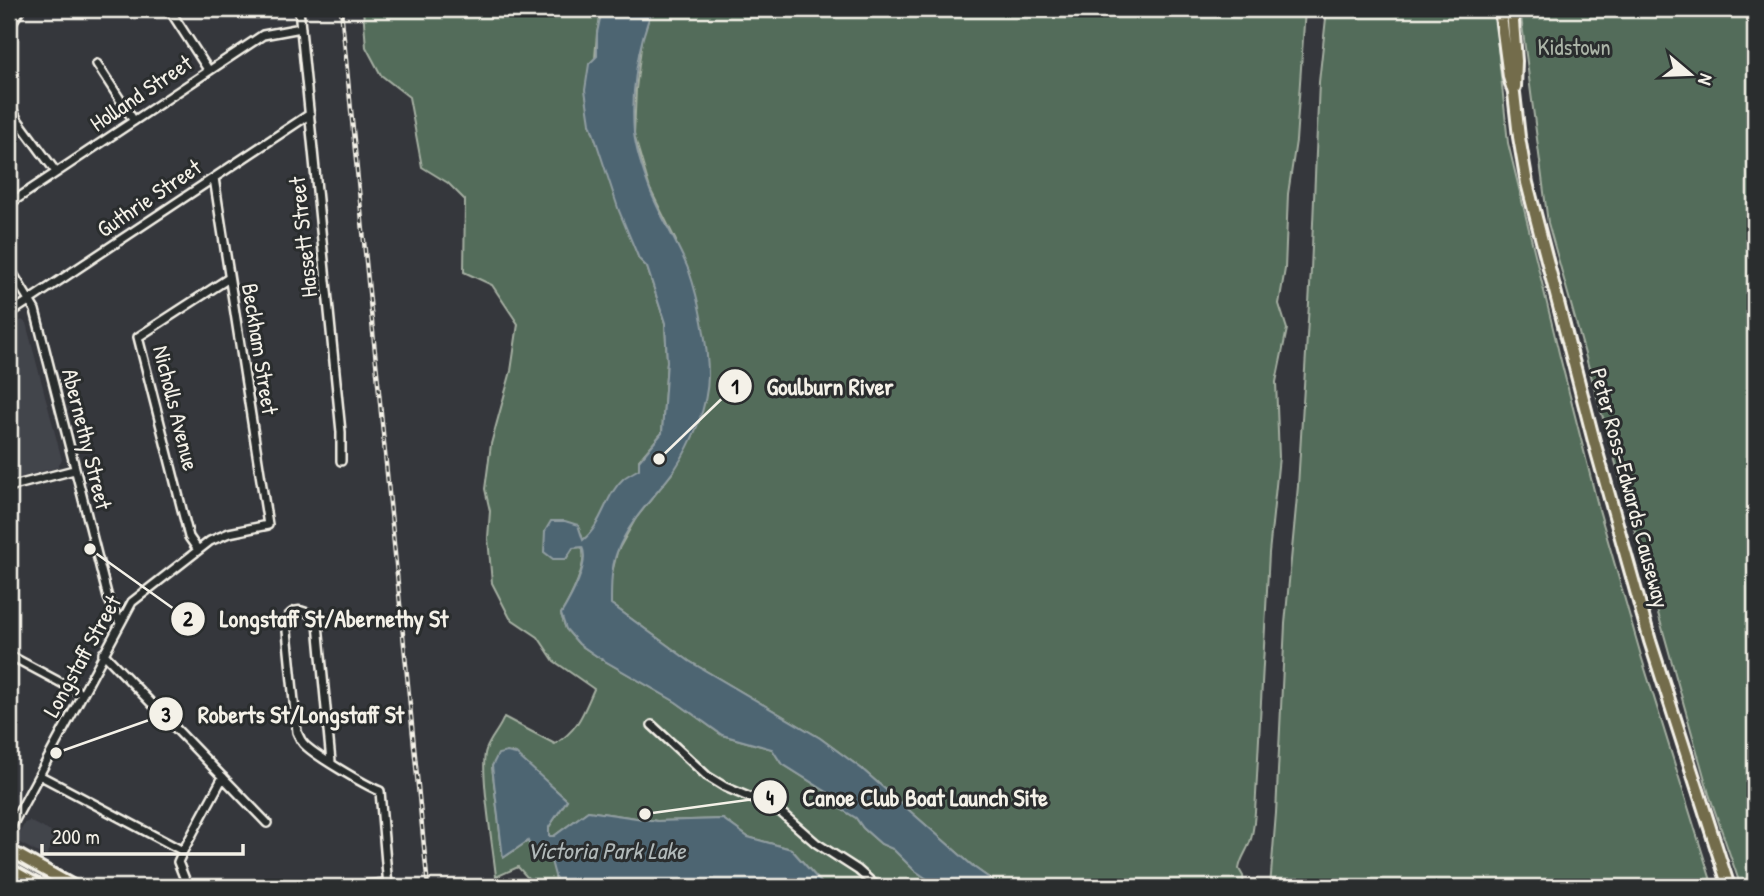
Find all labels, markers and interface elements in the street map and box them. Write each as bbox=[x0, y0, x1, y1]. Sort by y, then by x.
park label: Kidstown bbox=[1537, 31, 1611, 62]
north arrow bbox=[1656, 38, 1726, 108]
street label: Holland Street bbox=[83, 46, 199, 138]
text: N bbox=[1692, 71, 1720, 89]
street label: Guthrie Street bbox=[90, 151, 208, 244]
street label: Hassett Street bbox=[281, 174, 324, 299]
street label: Beckham Street bbox=[235, 281, 286, 418]
street label: Nicholls Avenue bbox=[146, 342, 207, 474]
callout: Goulburn River bbox=[718, 364, 908, 409]
street label: Peter Ross-Edwards Causeway bbox=[1584, 364, 1678, 611]
street label: Abernethy Street bbox=[55, 365, 120, 514]
text: Goulburn River bbox=[767, 370, 894, 402]
text: 1 bbox=[731, 372, 739, 401]
street label: Longstaff Street bbox=[35, 588, 128, 722]
callout: Longstaff St/Abernethy St bbox=[170, 596, 462, 641]
text: Longstaff St/Abernethy St bbox=[220, 602, 449, 635]
text: 2 bbox=[183, 604, 193, 633]
callout: Roberts St/Longstaff St bbox=[149, 692, 418, 737]
text: Roberts St/Longstaff St bbox=[198, 698, 405, 731]
text: 3 bbox=[161, 700, 171, 729]
callout: Canoe Club Boat Launch Site bbox=[753, 775, 1061, 820]
text: Canoe Club Boat Launch Site bbox=[802, 781, 1048, 813]
text: 4 bbox=[766, 783, 774, 812]
scale bar bbox=[42, 812, 243, 856]
text: 200 m bbox=[52, 822, 100, 851]
water label: Victoria Park Lake bbox=[526, 834, 687, 866]

